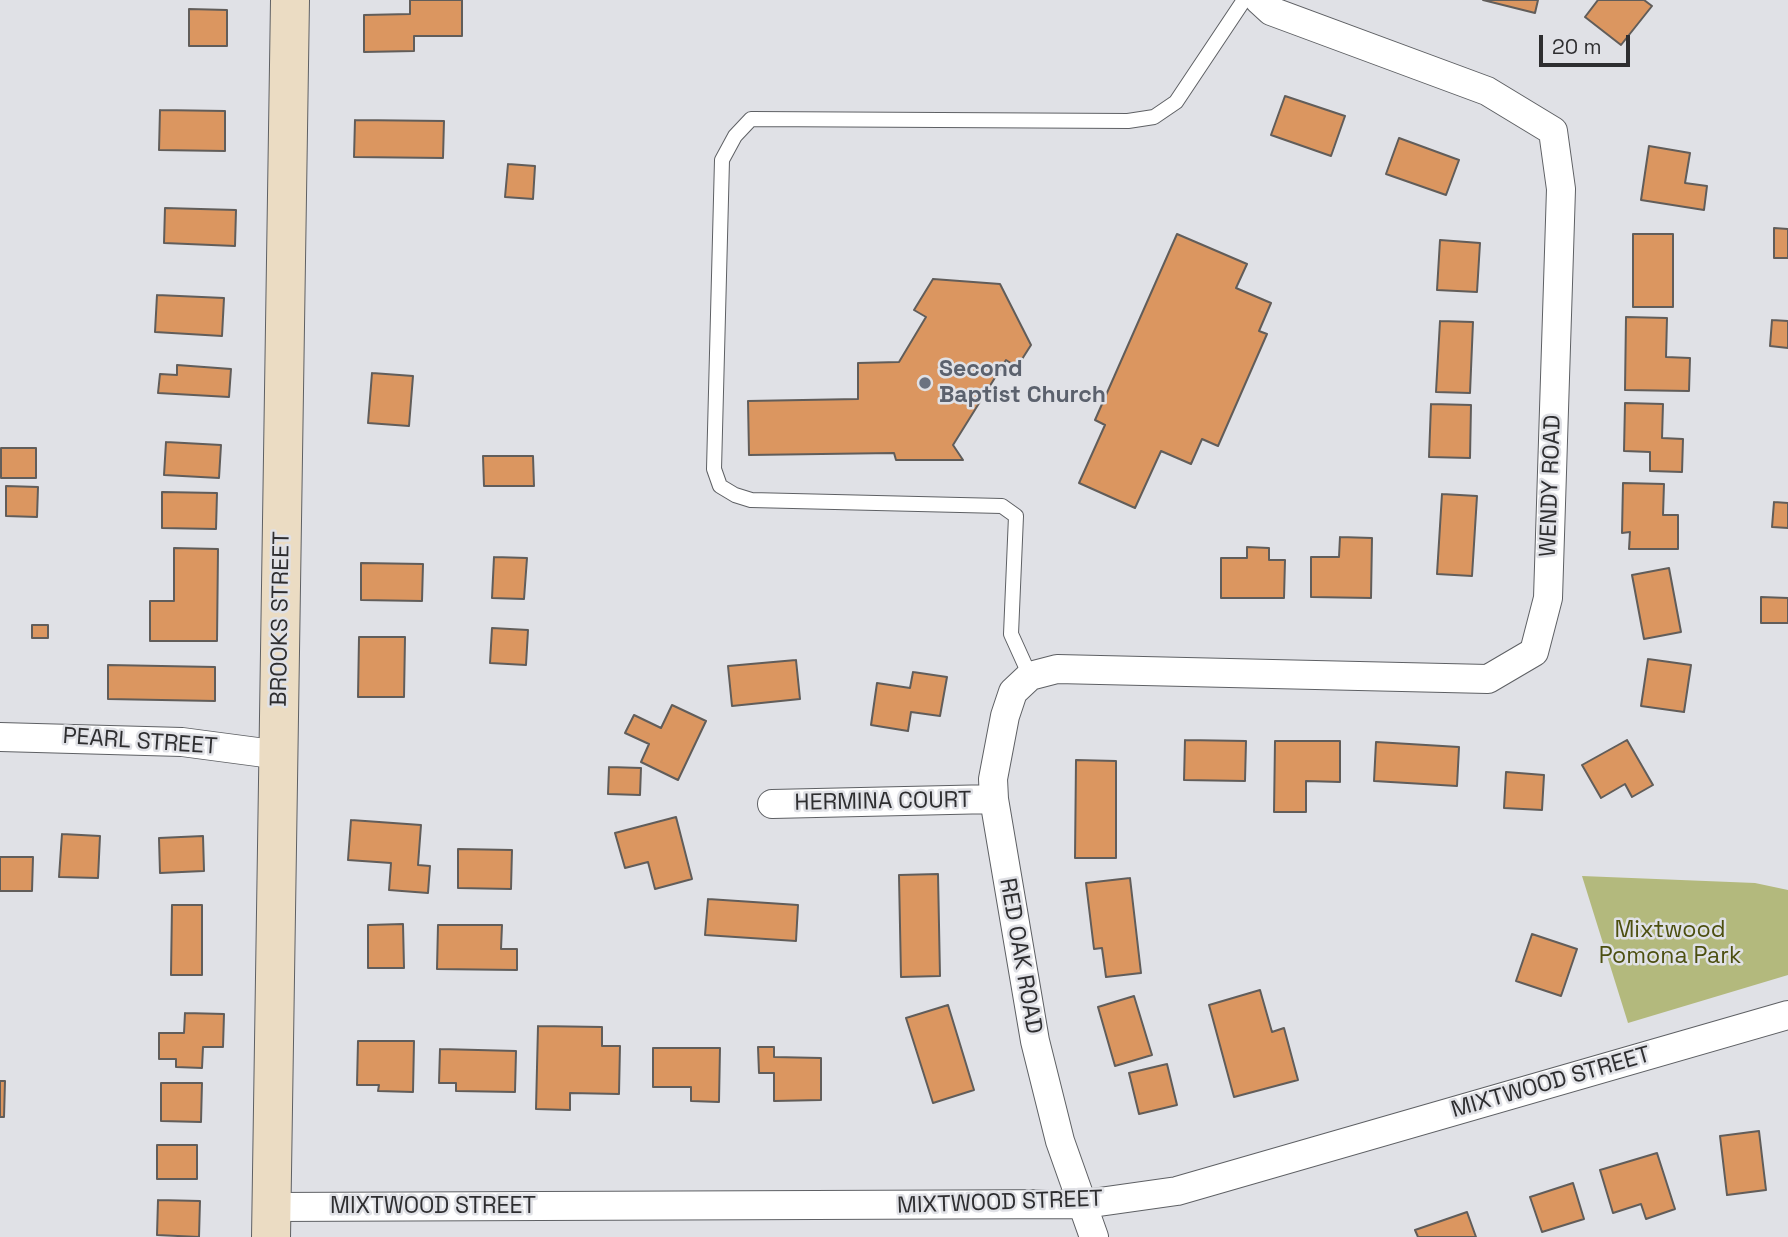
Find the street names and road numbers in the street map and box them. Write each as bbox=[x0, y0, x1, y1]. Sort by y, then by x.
street label: WENDY ROAD bbox=[1535, 414, 1567, 558]
street label: BROOKS STREET bbox=[266, 531, 296, 707]
street label: PEARL STREET bbox=[62, 723, 218, 761]
street label: HERMINA COURT bbox=[794, 787, 972, 817]
street label: RED OAK ROAD bbox=[993, 876, 1047, 1036]
street label: MIXTWOOD STREET bbox=[1448, 1041, 1654, 1125]
street label: MIXTWOOD STREET bbox=[897, 1186, 1103, 1220]
street label: MIXTWOOD STREET bbox=[330, 1193, 536, 1221]

